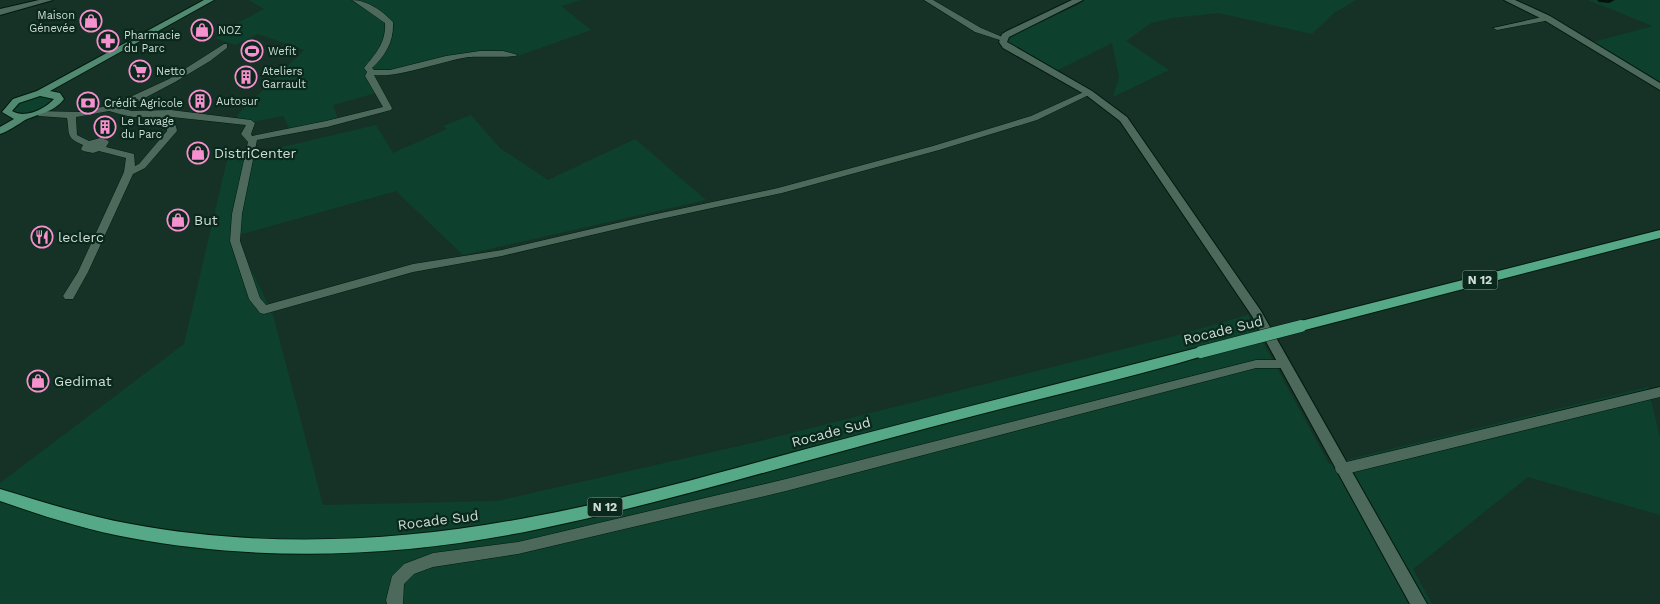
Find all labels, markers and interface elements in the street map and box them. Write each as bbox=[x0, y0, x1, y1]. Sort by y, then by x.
place label: Maison Génevée bbox=[29, 9, 75, 35]
shop icon: Maison Génevée bbox=[79, 9, 103, 33]
shop icon: NOZ bbox=[190, 18, 214, 42]
place label: NOZ bbox=[218, 24, 241, 37]
pharmacy icon: Pharmacie du Parc bbox=[96, 29, 120, 53]
place label: Pharmacie du Parc bbox=[124, 29, 180, 55]
sports icon: Wefit bbox=[240, 39, 264, 63]
place label: Wefit bbox=[268, 45, 297, 58]
supermarket icon: Netto bbox=[128, 59, 152, 83]
place label: Netto bbox=[156, 65, 185, 78]
building icon: Ateliers Garrault bbox=[234, 65, 258, 89]
place label: Ateliers Garrault bbox=[262, 65, 306, 91]
building icon: Autosur bbox=[188, 89, 212, 113]
bank icon: Crédit Agricole bbox=[76, 91, 100, 115]
place label: Autosur bbox=[216, 95, 259, 108]
place label: Crédit Agricole bbox=[104, 97, 183, 110]
building icon: Le Lavage du Parc bbox=[93, 115, 117, 139]
place label: Le Lavage du Parc bbox=[121, 115, 174, 141]
shop icon: DistriCenter bbox=[186, 141, 210, 165]
place label: DistriCenter bbox=[214, 145, 297, 161]
shop icon: But bbox=[166, 208, 190, 232]
place label: But bbox=[194, 212, 218, 228]
restaurant icon: leclerc bbox=[30, 225, 54, 249]
place label: leclerc bbox=[58, 229, 104, 245]
road number: N 12 bbox=[1462, 270, 1498, 290]
street label: Rocade Sud bbox=[1182, 312, 1264, 348]
shop icon: Gedimat bbox=[26, 369, 50, 393]
place label: Gedimat bbox=[54, 373, 112, 389]
street label: Rocade Sud bbox=[790, 414, 872, 450]
road number: N 12 bbox=[588, 498, 622, 516]
street label: Rocade Sud bbox=[397, 507, 479, 533]

